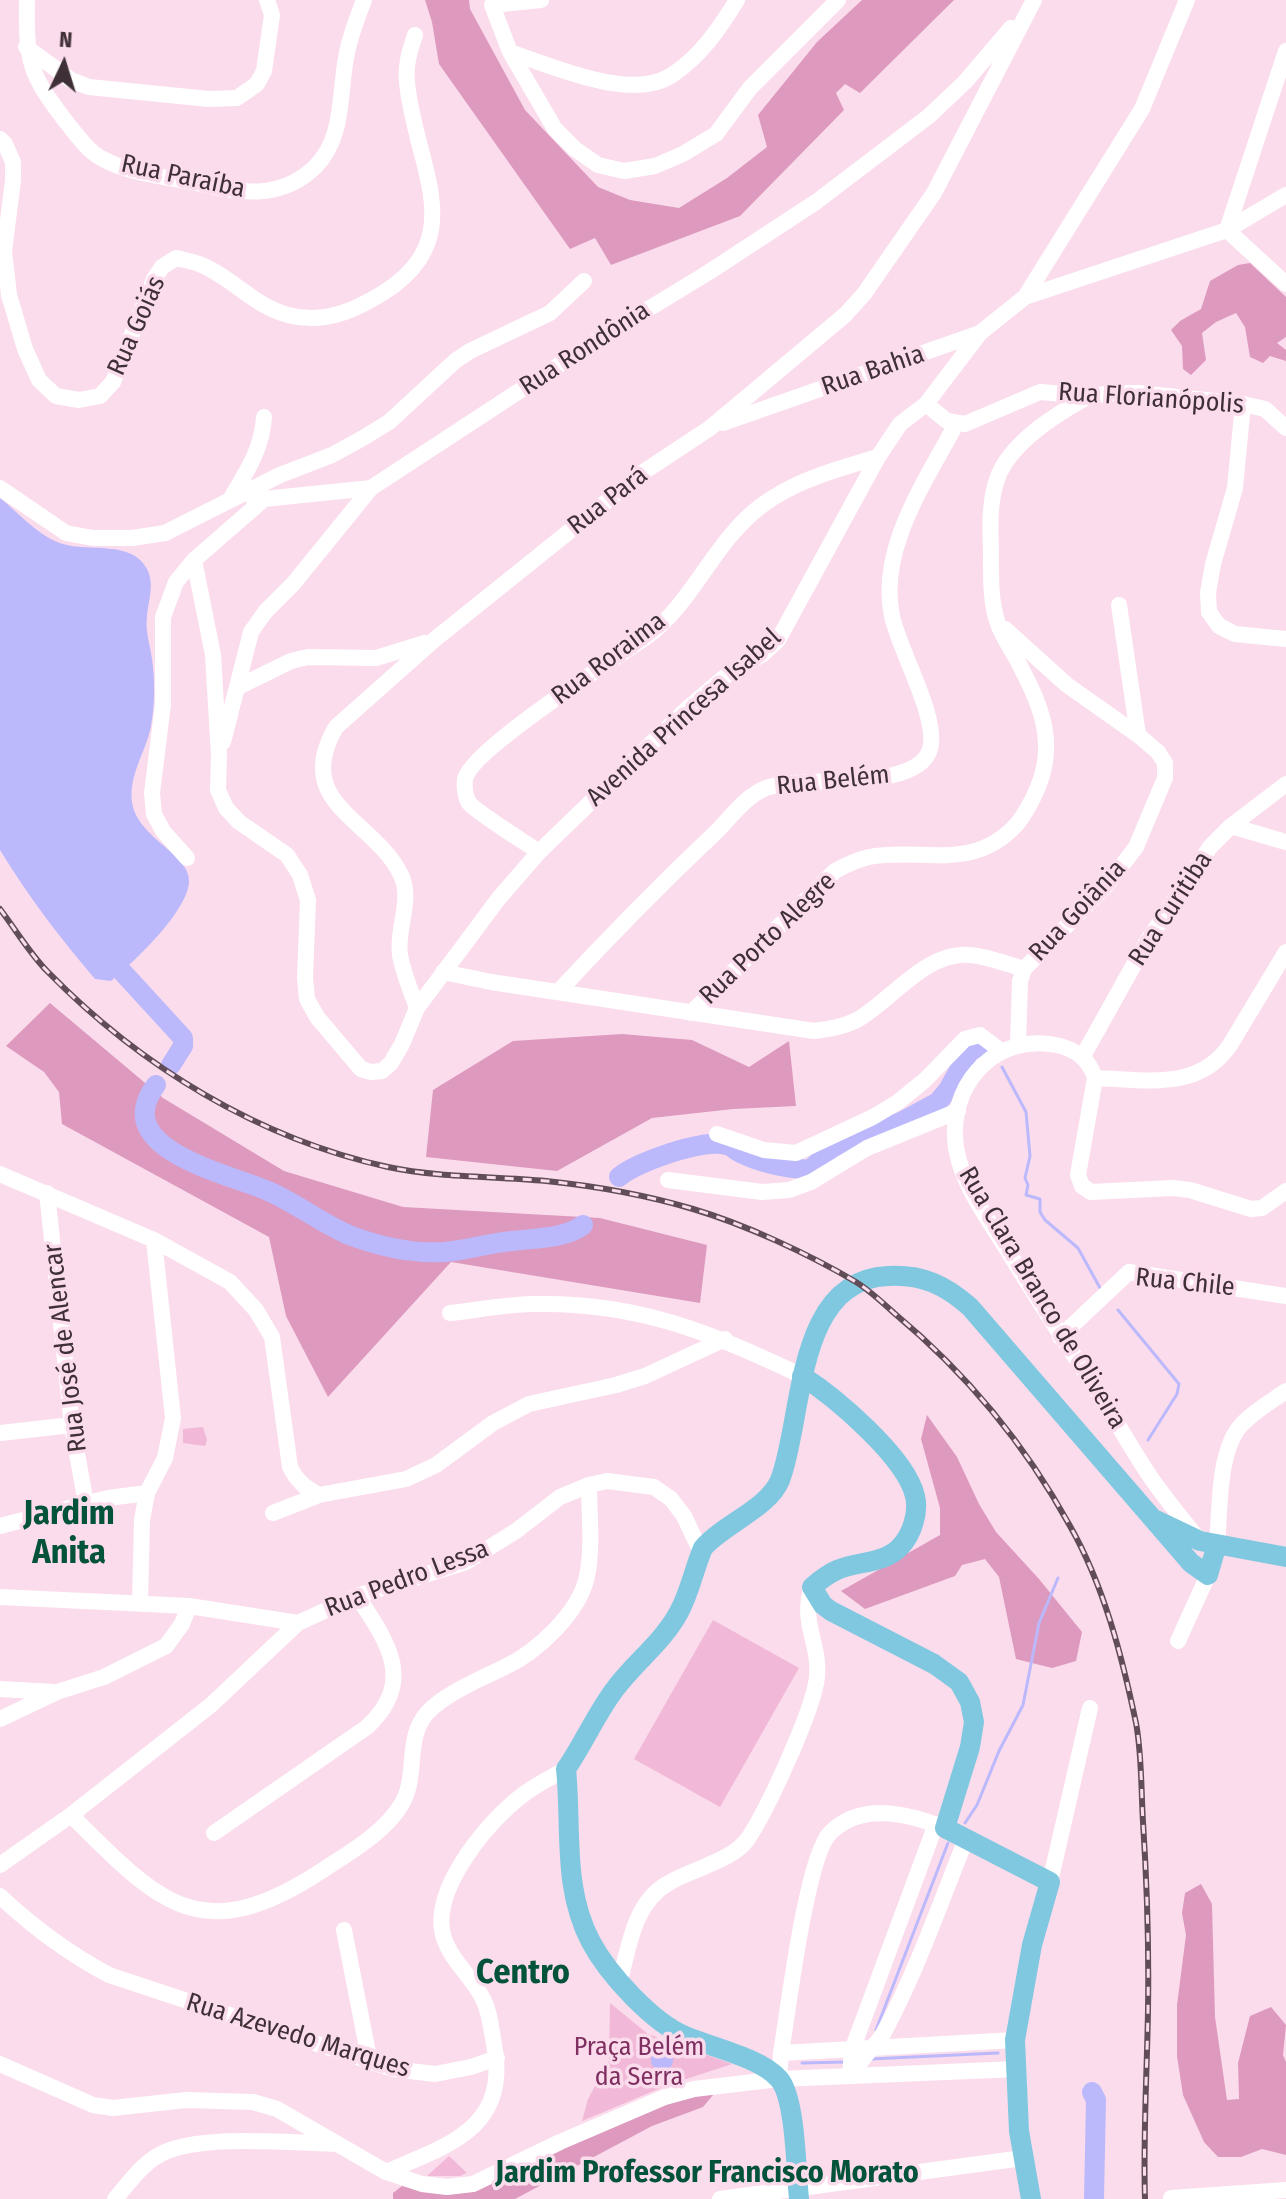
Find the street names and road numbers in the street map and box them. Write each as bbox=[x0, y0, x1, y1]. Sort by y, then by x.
street label: Rua Paraíba bbox=[118, 149, 248, 205]
street label: Rua Goiás bbox=[101, 272, 173, 380]
street label: Rua Rondônia bbox=[514, 296, 656, 402]
street label: Rua Bahia bbox=[818, 339, 928, 403]
street label: Rua Florianópolis bbox=[1057, 377, 1245, 421]
street label: Rua Pará bbox=[562, 460, 654, 542]
street label: Rua Roraima bbox=[546, 606, 672, 712]
street label: Avenida Princesa Isabel bbox=[580, 623, 788, 813]
street label: Rua Belém bbox=[775, 760, 891, 802]
street label: Rua Curitiba bbox=[1123, 846, 1219, 972]
street label: Rua Goiânia bbox=[1023, 854, 1133, 968]
street label: Rua Porto Alegre bbox=[694, 866, 842, 1012]
street label: Rua Clara Branco de Oliveira bbox=[951, 1161, 1133, 1435]
street label: Rua José de Alencar bbox=[38, 1242, 94, 1454]
street label: Rua Chile bbox=[1134, 1262, 1236, 1304]
street label: Rua Pedro Lessa bbox=[321, 1534, 493, 1624]
street label: Rua Azevedo Marques bbox=[182, 1987, 414, 2085]

